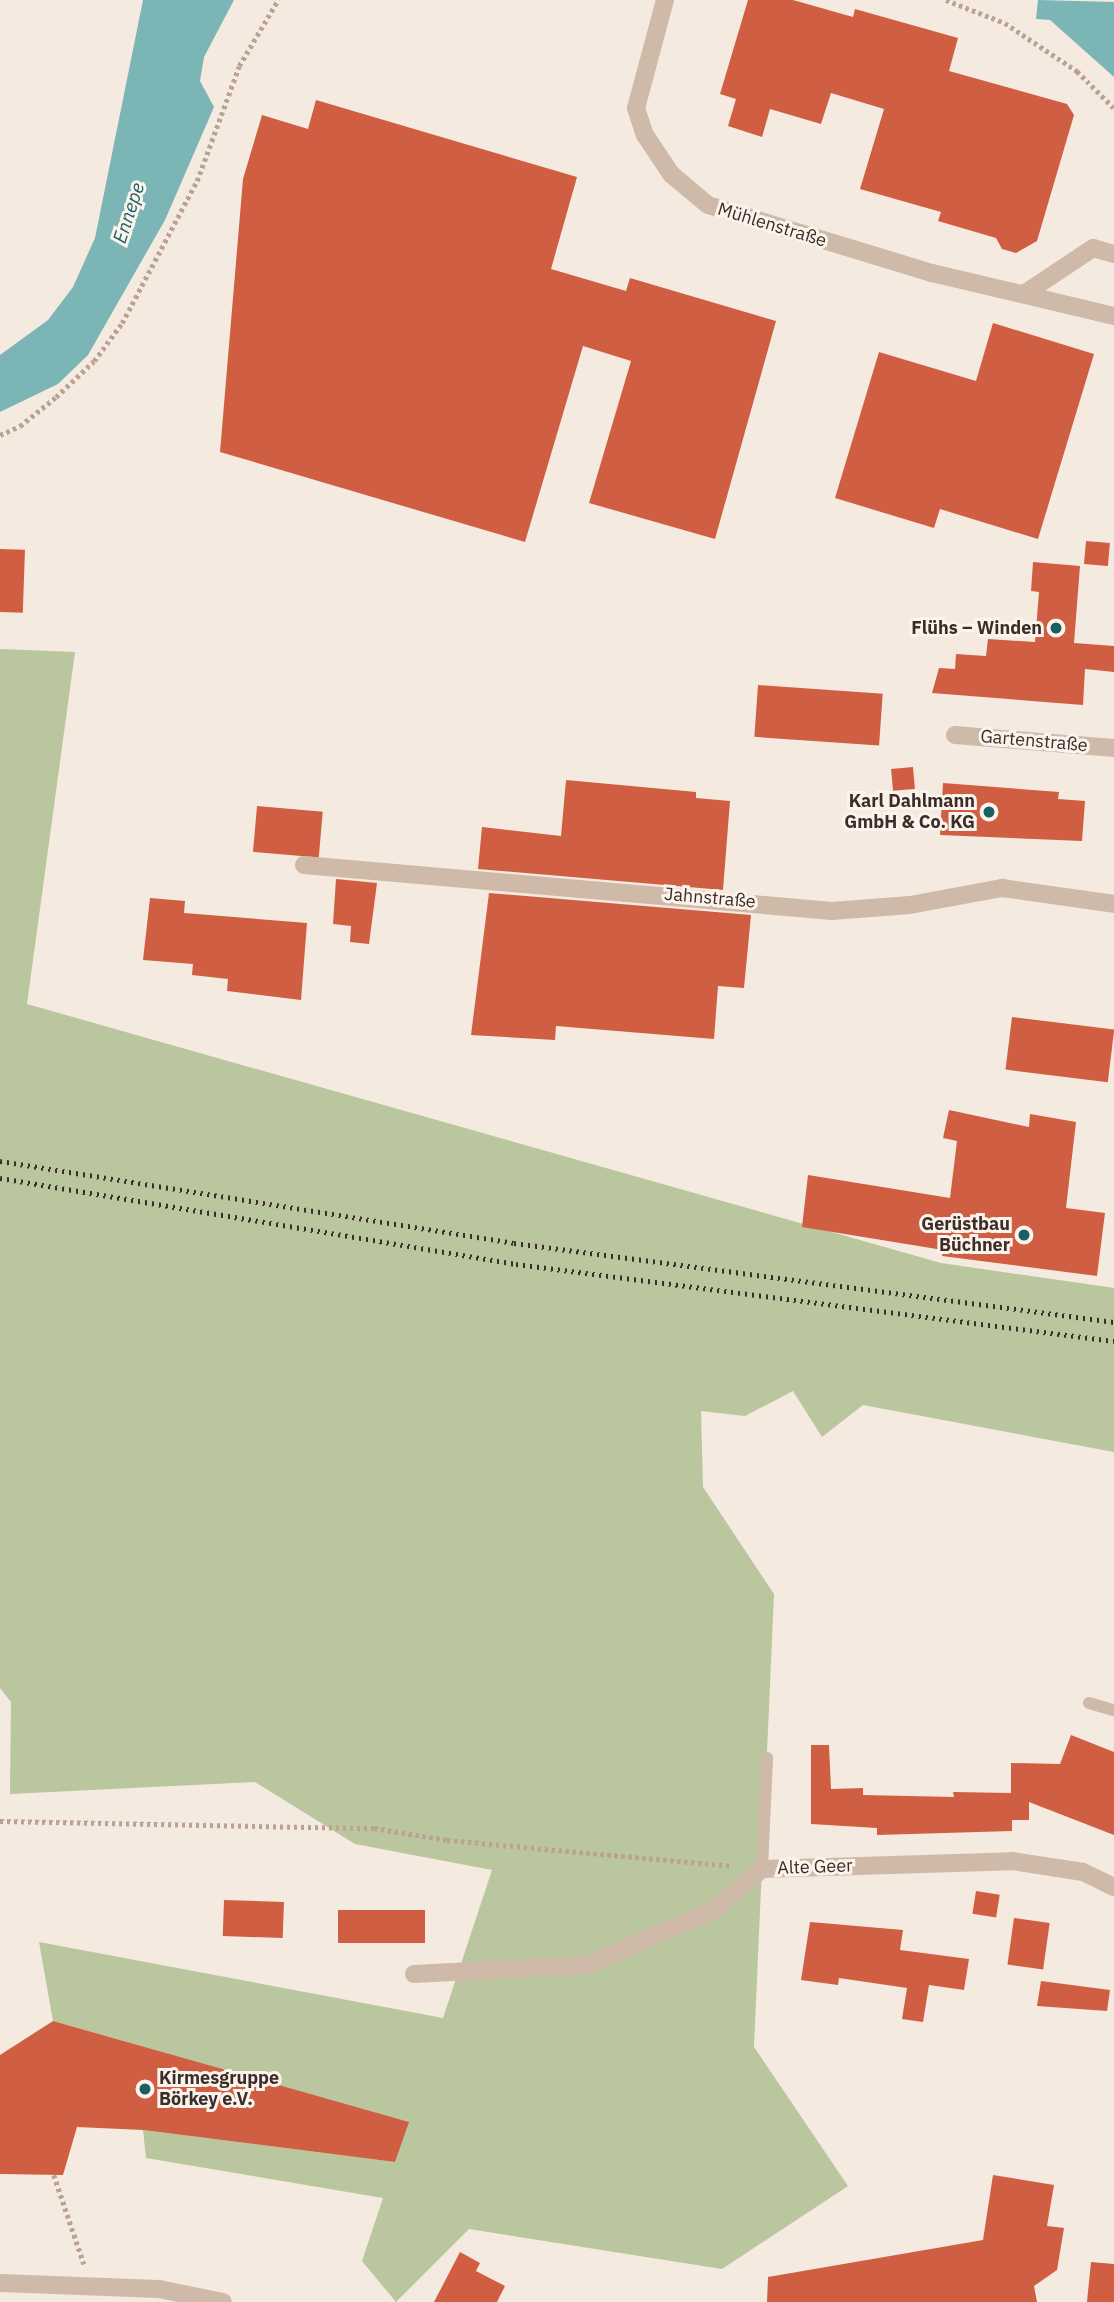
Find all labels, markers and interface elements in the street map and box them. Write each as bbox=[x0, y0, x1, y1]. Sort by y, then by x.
water label: Ennepe bbox=[109, 180, 149, 246]
street label: Mühlenstraße bbox=[715, 198, 829, 252]
place label: Flühs – Winden bbox=[911, 617, 1042, 639]
marker: Flühs – Winden bbox=[1048, 620, 1064, 636]
street label: Gartenstraße bbox=[979, 726, 1089, 756]
place label: Karl Dahlmann GmbH & Co. KG bbox=[844, 791, 975, 834]
marker: Karl Dahlmann GmbH & Co. KG bbox=[981, 804, 997, 820]
street label: Jahnstraße bbox=[663, 883, 757, 913]
place label: Gerüstbau Büchner bbox=[921, 1214, 1010, 1256]
marker: Gerüstbau Büchner bbox=[1016, 1227, 1032, 1243]
street label: Alte Geer bbox=[777, 1855, 853, 1879]
place label: Kirmesgruppe Börkey e.V. bbox=[159, 2068, 279, 2110]
marker: Kirmesgruppe Börkey e.V. bbox=[137, 2081, 153, 2097]

